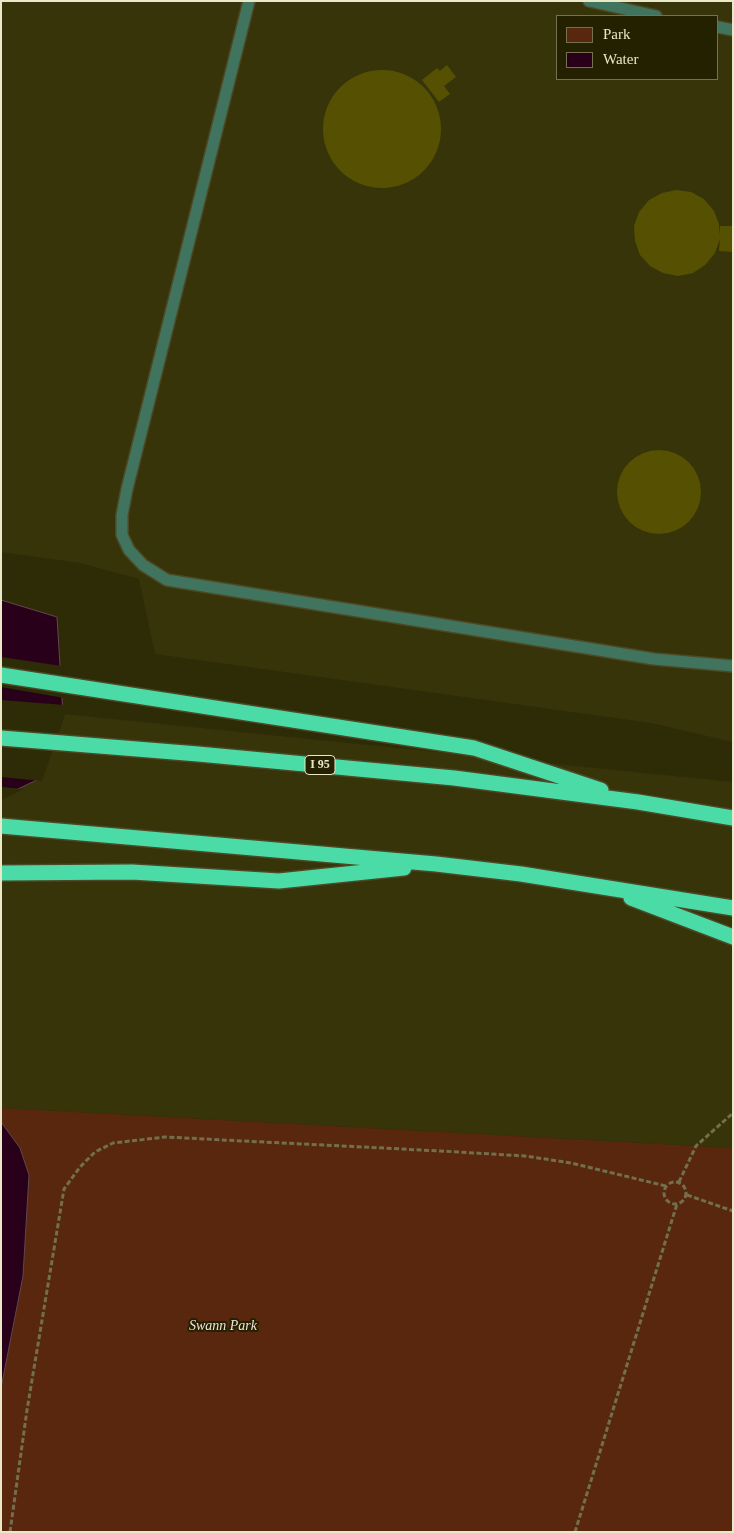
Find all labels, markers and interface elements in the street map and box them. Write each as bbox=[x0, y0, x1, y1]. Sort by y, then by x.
legend bbox=[556, 15, 719, 80]
text: Park bbox=[603, 26, 631, 42]
text: Water bbox=[603, 51, 638, 67]
road number: I 95 bbox=[305, 756, 335, 774]
park label: Swann Park bbox=[189, 1318, 257, 1334]

